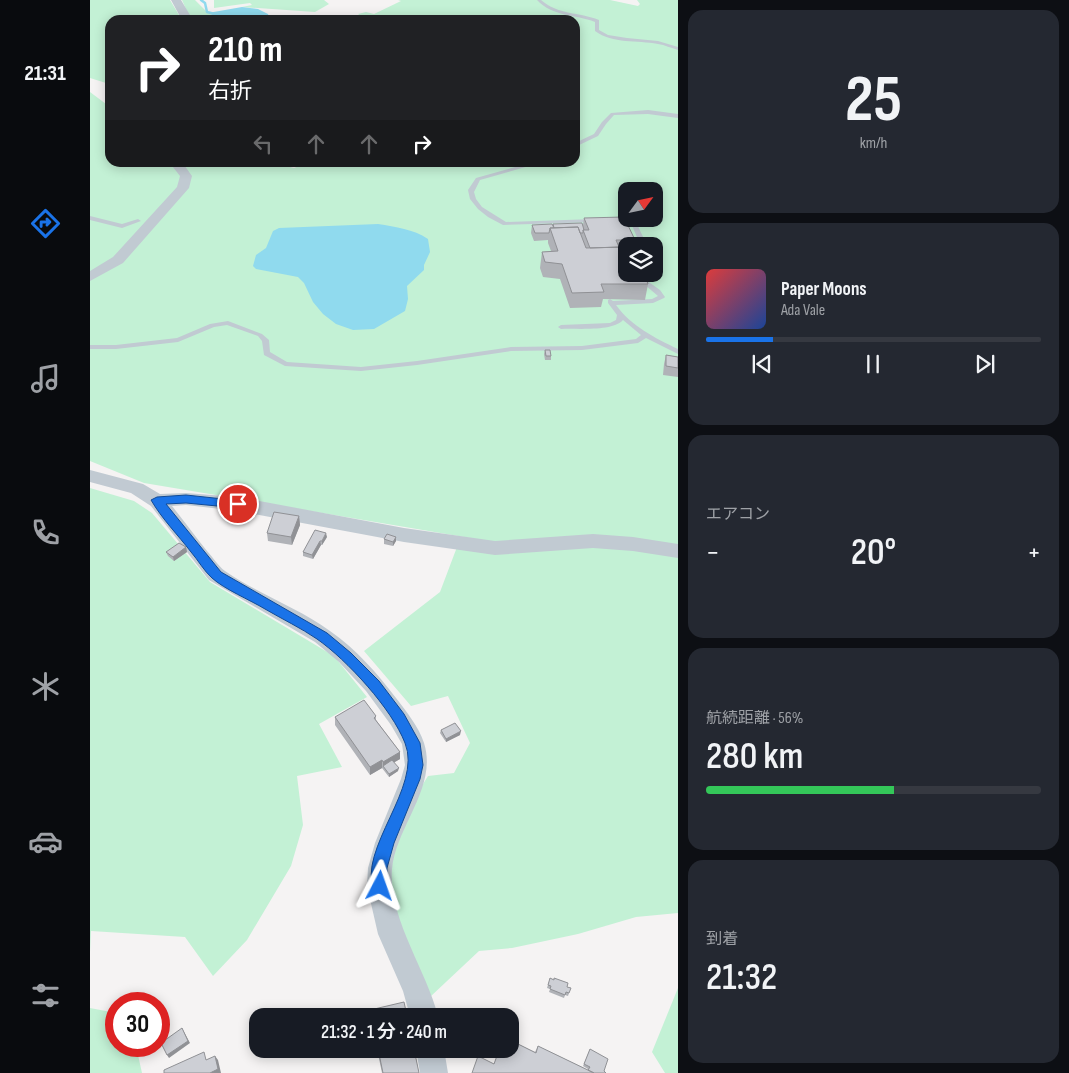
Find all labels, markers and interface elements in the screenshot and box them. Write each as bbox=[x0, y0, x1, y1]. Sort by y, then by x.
text: 210 m bbox=[208, 29, 282, 72]
icon: right bbox=[125, 35, 190, 100]
text: 21:31 bbox=[24, 60, 66, 87]
text: 25 bbox=[845, 62, 902, 140]
text: 右折 bbox=[208, 78, 252, 105]
icon: left bbox=[249, 130, 277, 158]
icon: ahead bbox=[302, 130, 330, 158]
icon: ahead bbox=[355, 130, 383, 158]
icon: right bbox=[408, 130, 436, 158]
text: km/h bbox=[860, 134, 887, 153]
north arrow bbox=[618, 182, 662, 228]
map controls bbox=[618, 182, 663, 282]
icon: directions bbox=[28, 206, 63, 241]
button: layers bbox=[618, 237, 663, 282]
text: Paper Moons bbox=[781, 278, 867, 301]
text: Ada Vale bbox=[781, 301, 825, 320]
icon: previous bbox=[748, 350, 776, 378]
icon: pause bbox=[859, 350, 887, 378]
icon: next bbox=[971, 350, 999, 378]
icon: music bbox=[28, 361, 63, 396]
pin bbox=[217, 483, 259, 525]
icon: arrive bbox=[224, 490, 252, 518]
text: エアコン bbox=[706, 505, 770, 524]
icon: phone bbox=[28, 515, 63, 550]
text: 20° bbox=[851, 530, 896, 575]
text: − bbox=[706, 536, 720, 569]
text: + bbox=[1027, 536, 1041, 569]
icon: climate bbox=[28, 669, 63, 704]
text: 航続距離 · 56% bbox=[706, 709, 803, 728]
text: 280 km bbox=[706, 734, 803, 779]
icon: car bbox=[28, 824, 63, 859]
position arrow bbox=[353, 859, 405, 911]
text: 到着 bbox=[706, 930, 738, 949]
text: 21:32 bbox=[706, 955, 777, 1000]
icon: filters bbox=[28, 978, 63, 1013]
speed limit sign: 30 bbox=[105, 992, 170, 1057]
text: 21:32 · 1 分 · 240 m bbox=[321, 1021, 447, 1044]

